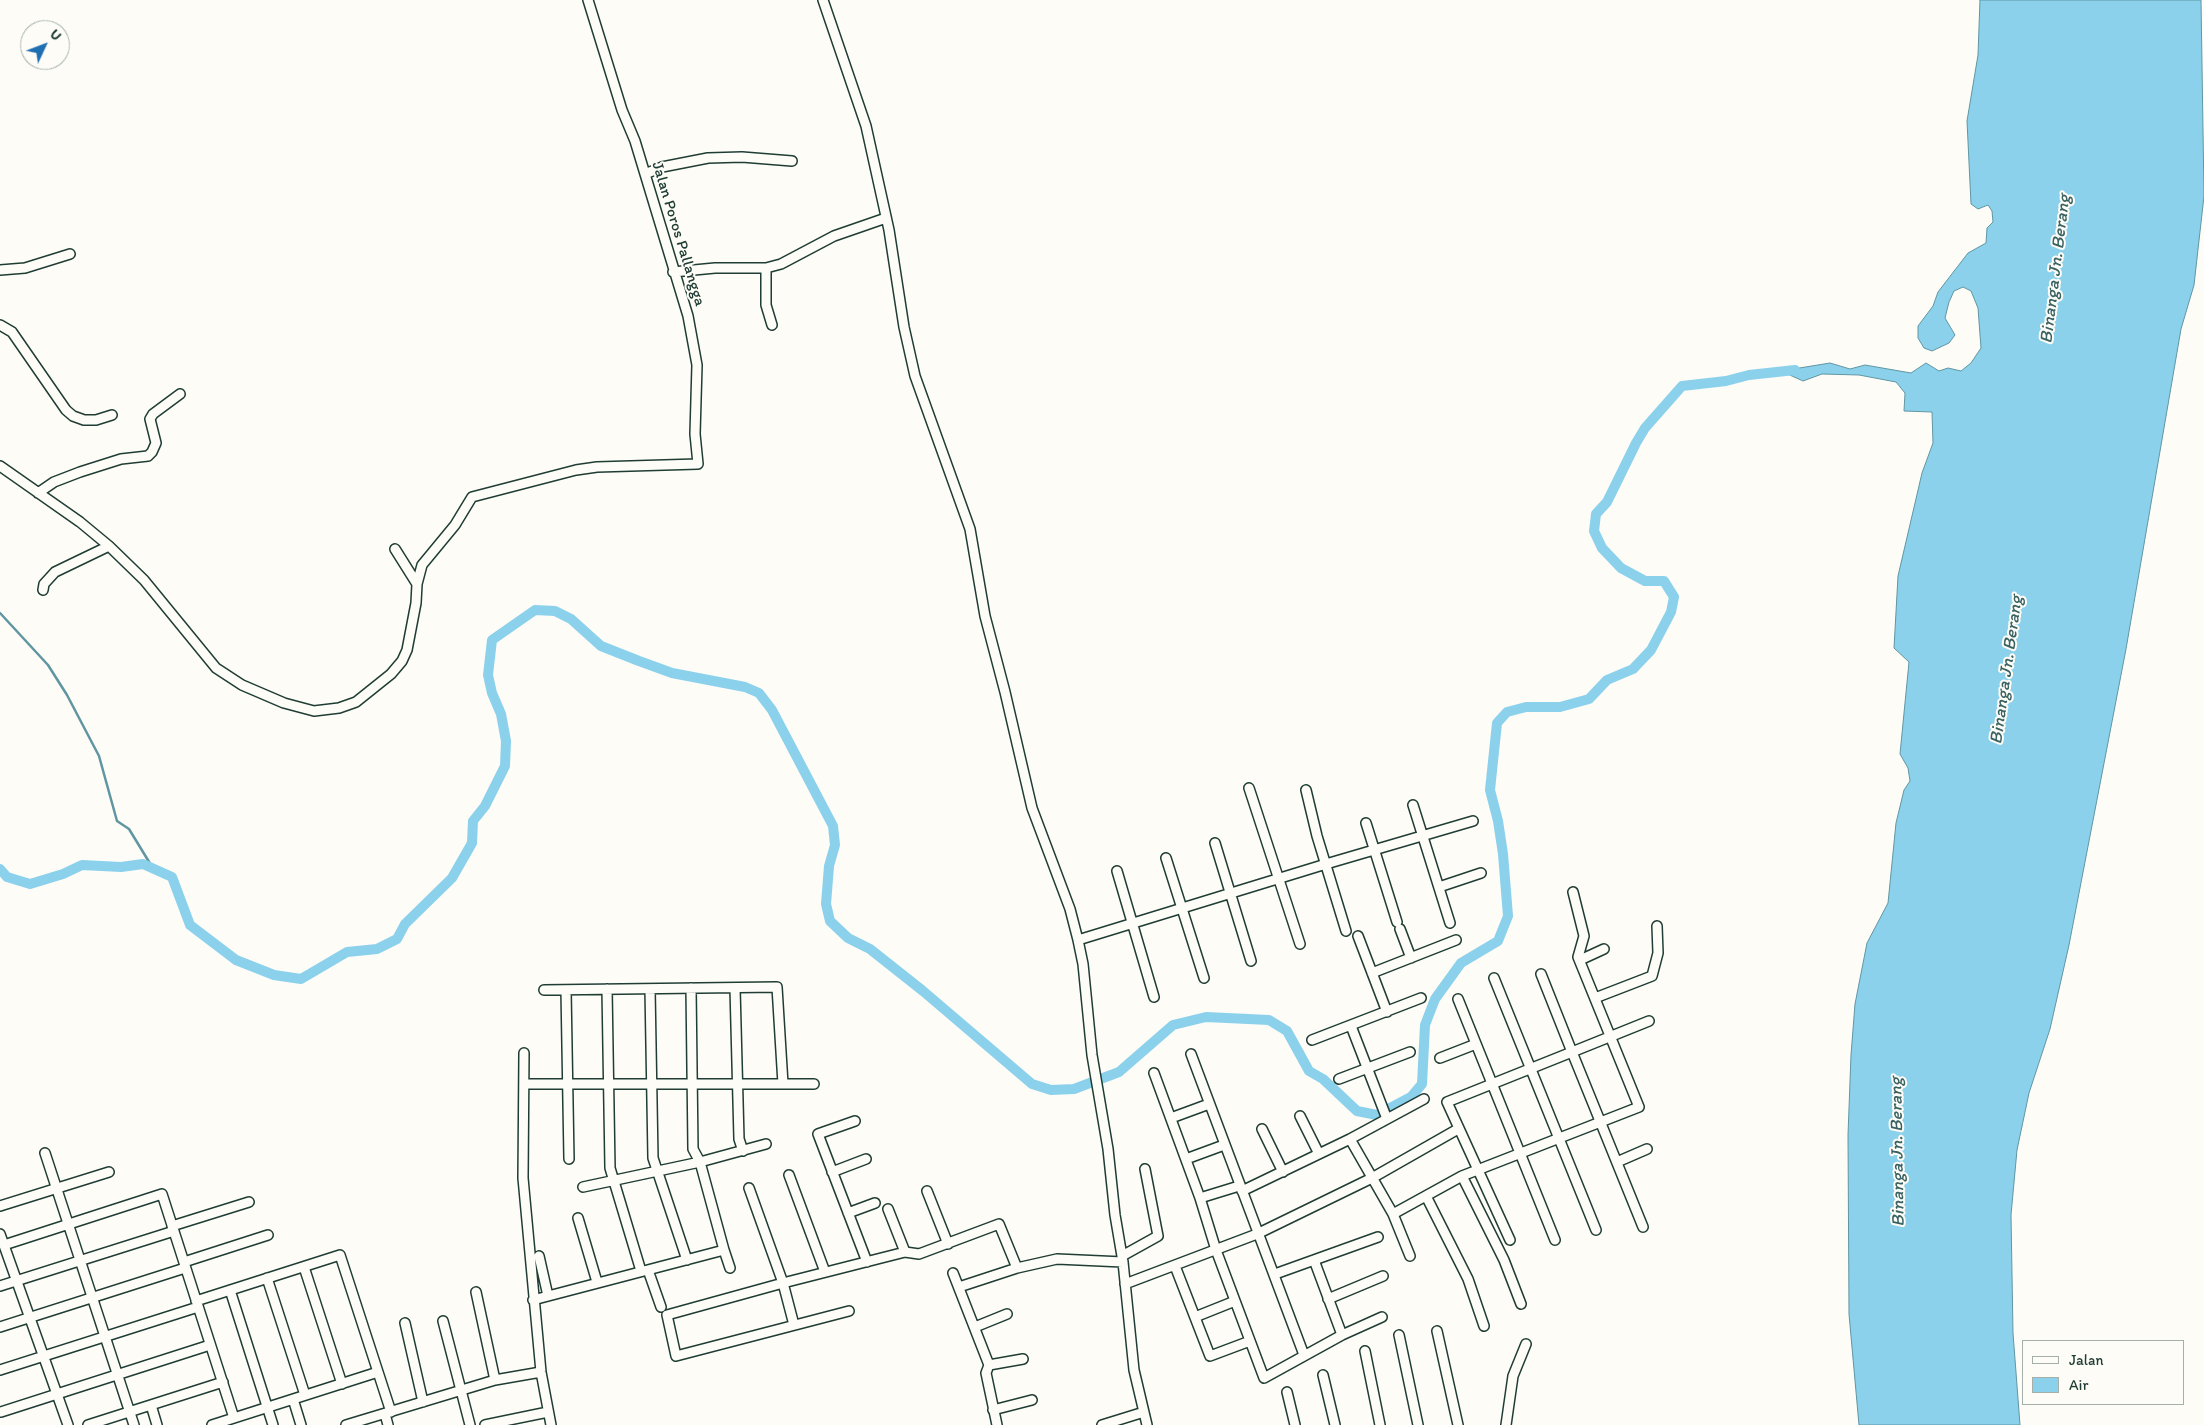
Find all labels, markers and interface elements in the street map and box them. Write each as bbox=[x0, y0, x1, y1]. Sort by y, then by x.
north arrow bbox=[20, 20, 70, 70]
text: U bbox=[46, 26, 65, 44]
street label: Jalan Poros Pallangga bbox=[647, 159, 709, 309]
water label: Binanga Jn. Berang bbox=[2036, 193, 2076, 345]
water label: Binanga Jn. Berang bbox=[1986, 594, 2028, 746]
water label: Binanga Jn. Berang bbox=[1886, 1077, 1910, 1227]
legend bbox=[2022, 1340, 2184, 1405]
text: Jalan bbox=[2069, 1351, 2103, 1369]
text: Air bbox=[2069, 1376, 2088, 1394]

